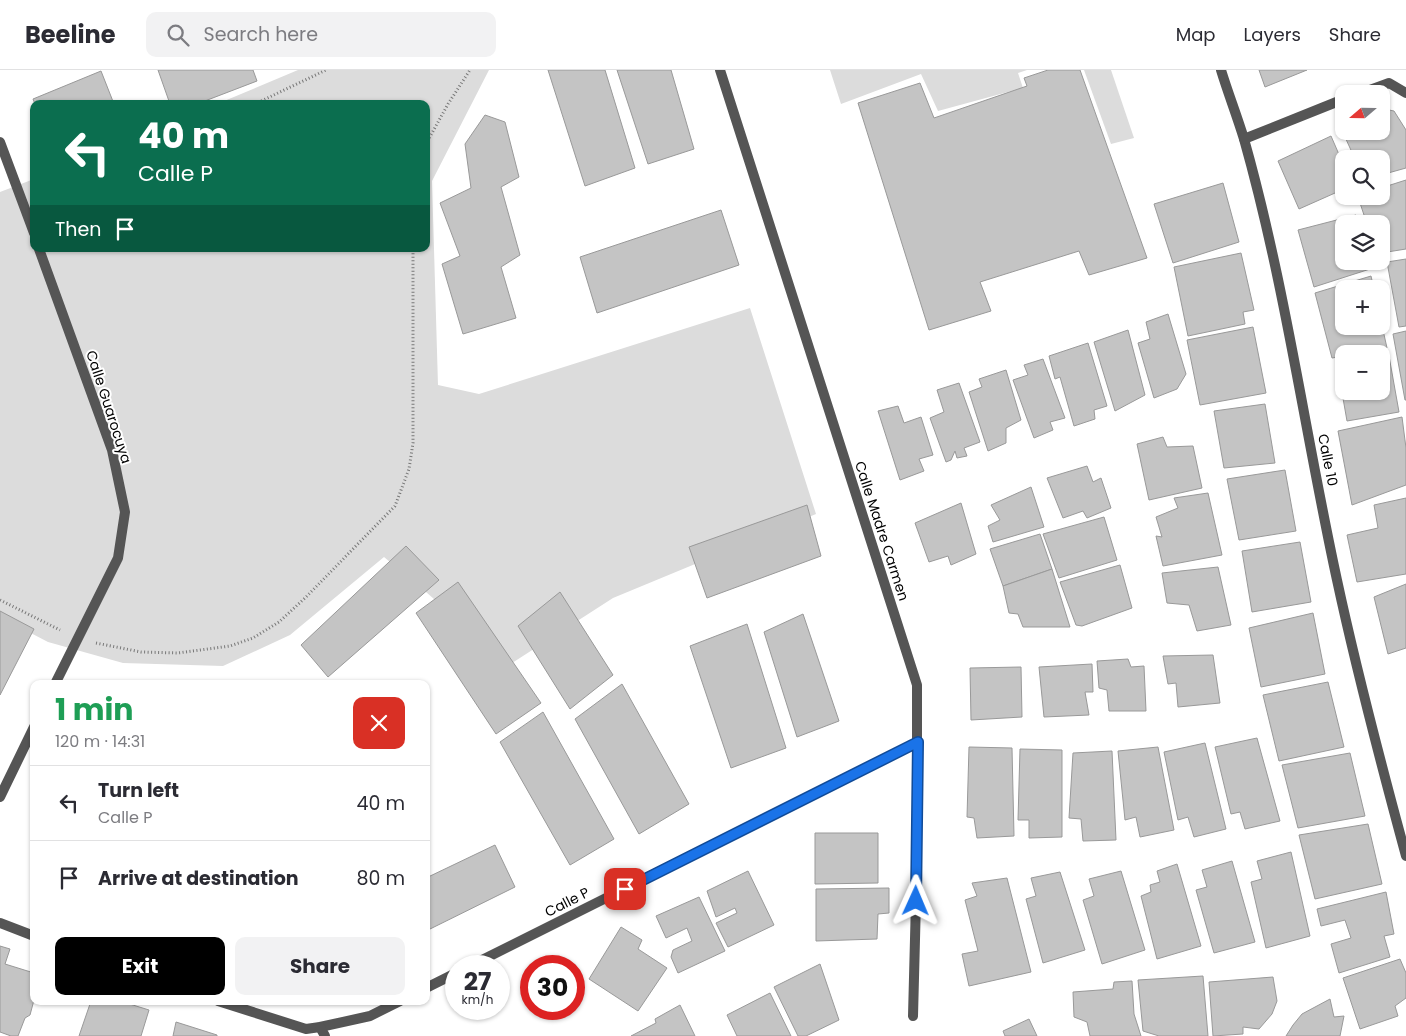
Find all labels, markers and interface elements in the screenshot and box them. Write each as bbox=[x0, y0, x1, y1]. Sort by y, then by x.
search box bbox=[146, 12, 496, 57]
text: Beeline bbox=[25, 18, 116, 51]
icon: search bbox=[164, 21, 192, 49]
text: Search here bbox=[204, 21, 318, 48]
text: Map bbox=[1176, 22, 1216, 47]
text: Layers bbox=[1244, 22, 1301, 47]
text: Share bbox=[1329, 22, 1381, 47]
north arrow bbox=[1335, 85, 1390, 140]
map controls bbox=[1335, 85, 1390, 400]
text: 40 m bbox=[138, 111, 229, 160]
icon: left bbox=[55, 120, 120, 185]
button: search bbox=[1335, 150, 1390, 205]
text: Calle P bbox=[138, 158, 213, 189]
icon: arrive bbox=[111, 215, 139, 243]
button: layers bbox=[1335, 215, 1390, 270]
text: Then bbox=[55, 216, 101, 243]
button: + bbox=[1335, 280, 1390, 335]
button: − bbox=[1335, 345, 1390, 400]
street label: Calle Guarocuya bbox=[81, 348, 137, 466]
street label: Calle 10 bbox=[1313, 432, 1343, 488]
street label: Calle Madre Carmen bbox=[850, 459, 914, 603]
text: 1 min bbox=[55, 688, 133, 731]
button: close bbox=[353, 697, 405, 749]
text: 120 m · 14:31 bbox=[55, 730, 145, 753]
text: Turn left bbox=[98, 777, 179, 804]
icon: left bbox=[55, 789, 83, 817]
text: 40 m bbox=[356, 790, 405, 817]
text: Calle P bbox=[98, 806, 153, 829]
icon: arrive bbox=[55, 864, 83, 892]
text: Arrive at destination bbox=[98, 865, 299, 892]
text: 80 m bbox=[356, 865, 405, 892]
pin bbox=[604, 868, 646, 910]
position arrow bbox=[889, 874, 941, 926]
icon: arrive bbox=[611, 875, 639, 903]
street label: Calle P bbox=[541, 882, 593, 922]
button: Exit bbox=[55, 937, 225, 995]
button: Share bbox=[235, 937, 405, 995]
speed limit sign: 30 bbox=[520, 955, 585, 1020]
text: 27 bbox=[464, 964, 491, 999]
text: km/h bbox=[462, 991, 493, 1008]

